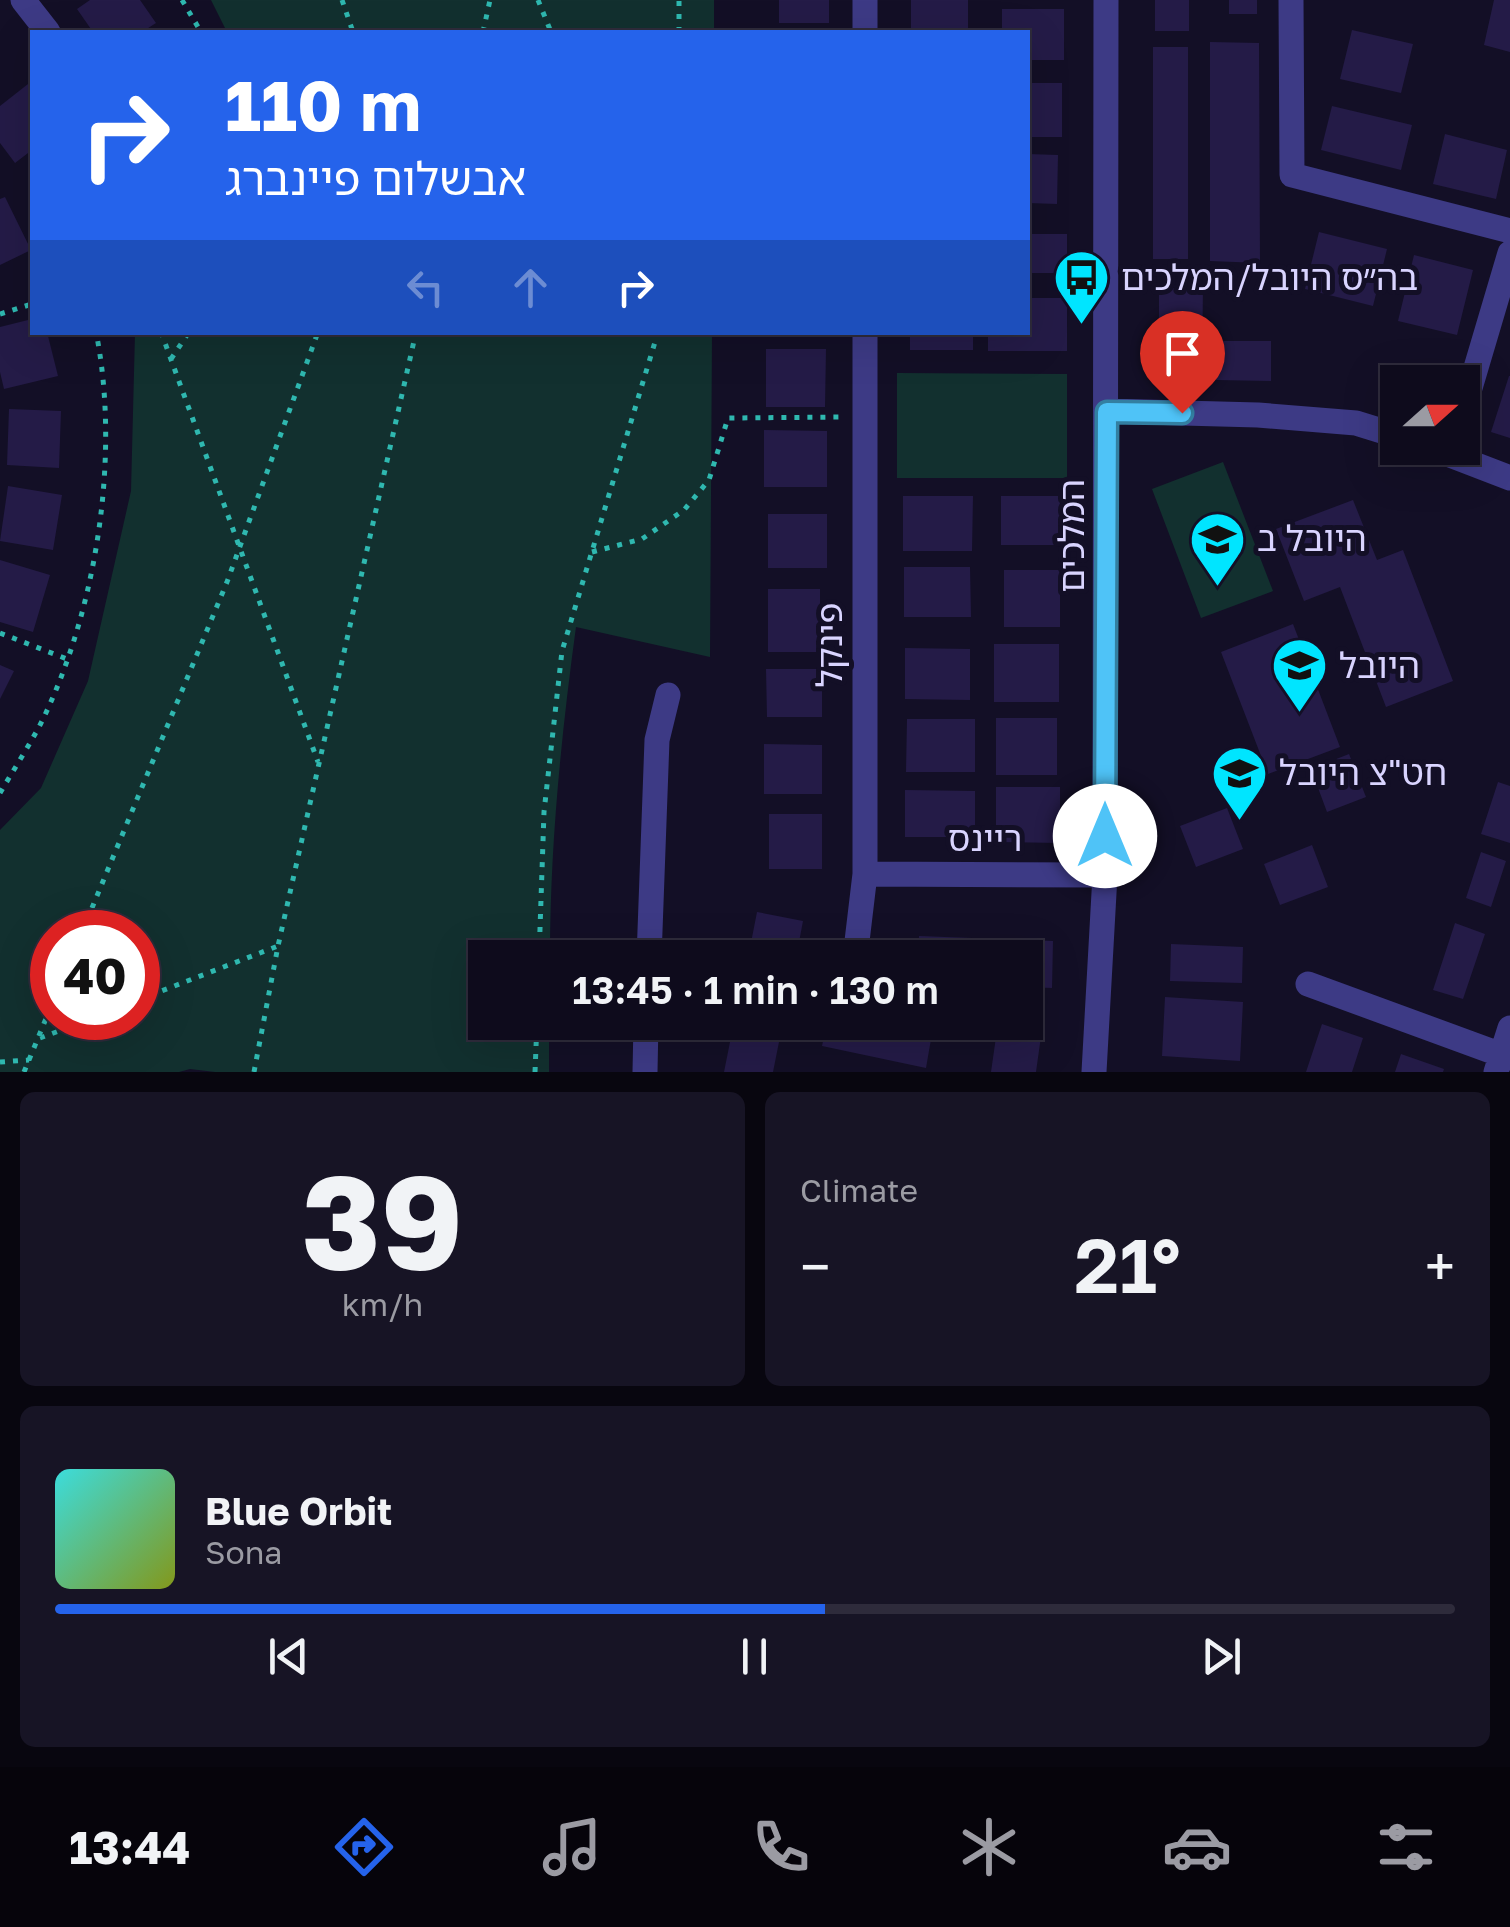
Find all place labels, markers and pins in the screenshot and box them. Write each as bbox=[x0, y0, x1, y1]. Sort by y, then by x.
bus stop icon: בה״ס היובל/המלכים bbox=[1052, 248, 1112, 327]
place label: בה״ס היובל/המלכים bbox=[1121, 256, 1418, 298]
pin bbox=[1140, 311, 1225, 414]
school or university icon: היובל ב bbox=[1188, 509, 1248, 588]
place label: היובל ב bbox=[1257, 517, 1367, 559]
school or university icon: היובל bbox=[1270, 636, 1330, 715]
place label: היובל bbox=[1339, 644, 1420, 686]
school or university icon: חט"צ היובל bbox=[1210, 743, 1270, 822]
place label: חט"צ היובל bbox=[1279, 751, 1447, 793]

